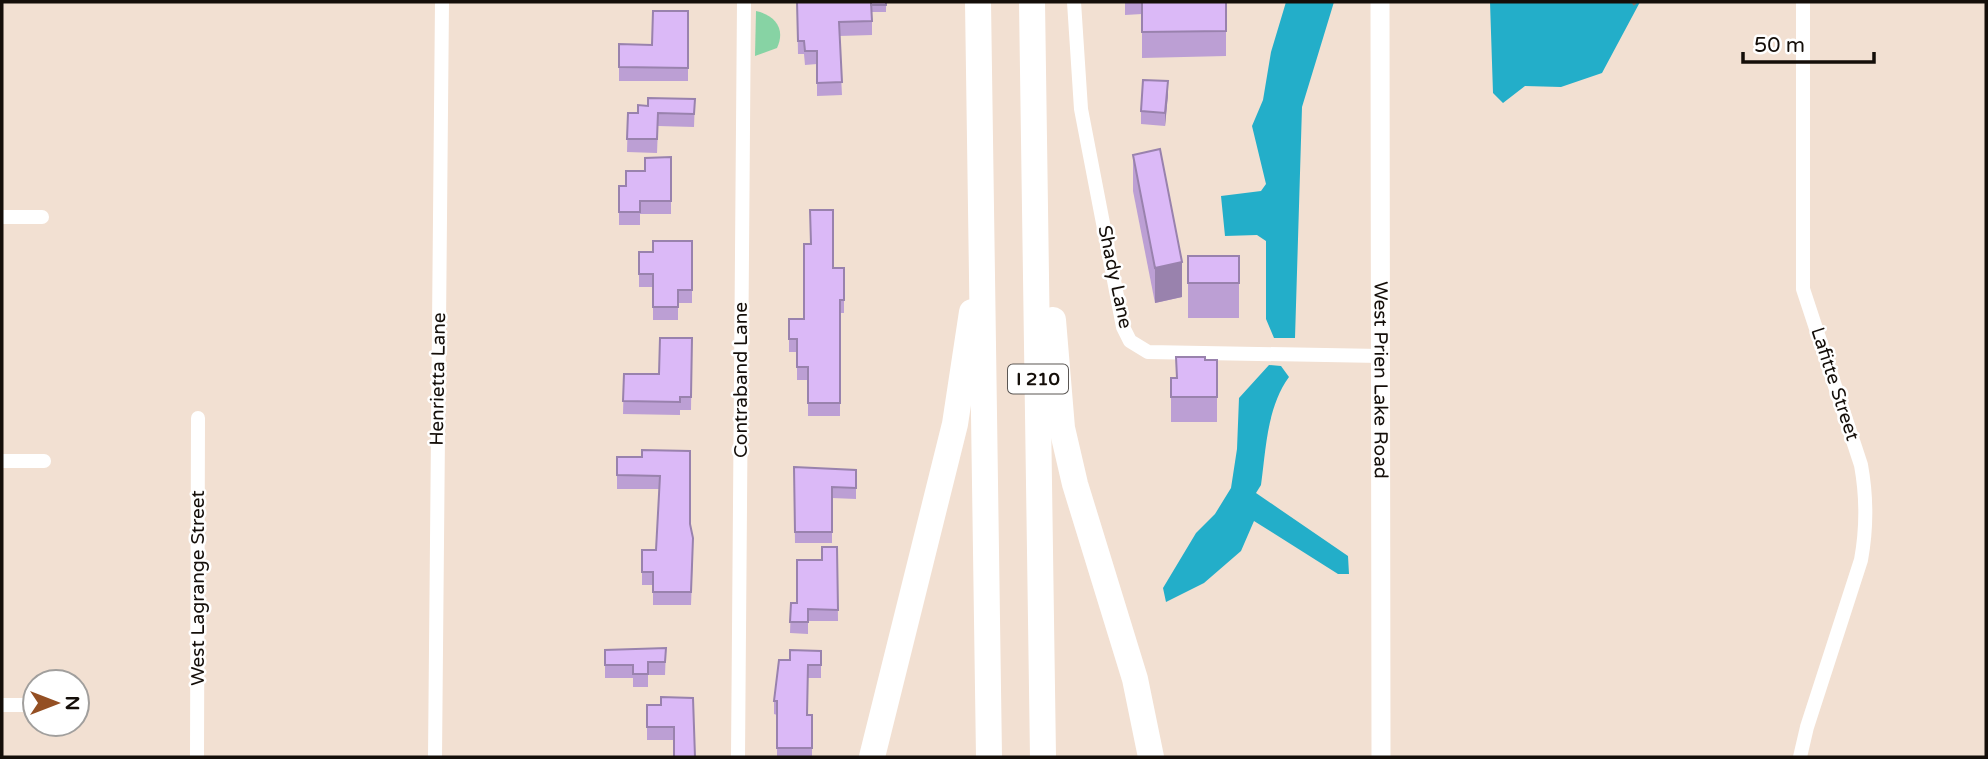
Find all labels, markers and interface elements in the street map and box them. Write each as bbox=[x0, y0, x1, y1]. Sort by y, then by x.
scale bar bbox=[1743, 21, 1874, 65]
text: 50 m bbox=[1754, 33, 1805, 58]
street label: Shady Lane bbox=[1093, 223, 1137, 331]
street label: West Prien Lake Road bbox=[1369, 281, 1392, 479]
street label: Contraband Lane bbox=[730, 302, 752, 458]
street label: Henrietta Lane bbox=[426, 312, 450, 446]
street label: Lafitte Street bbox=[1806, 325, 1864, 443]
road number: I 210 bbox=[1008, 365, 1068, 394]
street label: West Lagrange Street bbox=[187, 490, 209, 686]
north arrow bbox=[21, 668, 91, 738]
text: N bbox=[61, 695, 83, 711]

